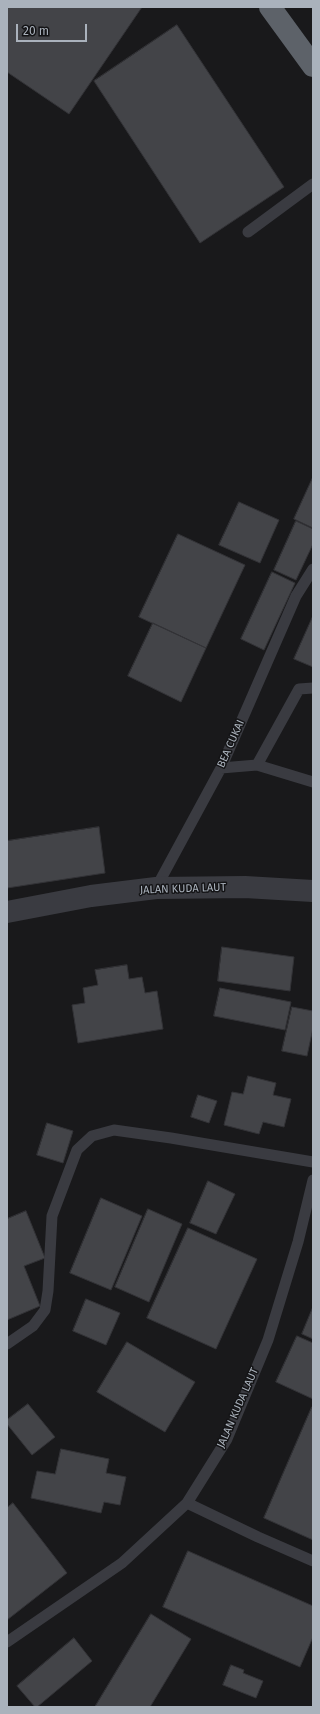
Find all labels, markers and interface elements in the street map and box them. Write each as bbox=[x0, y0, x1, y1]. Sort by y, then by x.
scale bar bbox=[18, 16, 89, 42]
text: 20 m bbox=[23, 24, 49, 38]
street label: BEA CUKAI bbox=[215, 718, 247, 770]
street label: JALAN KUDA LAUT bbox=[140, 881, 226, 897]
street label: JALAN KUDA LAUT bbox=[214, 1366, 262, 1450]

